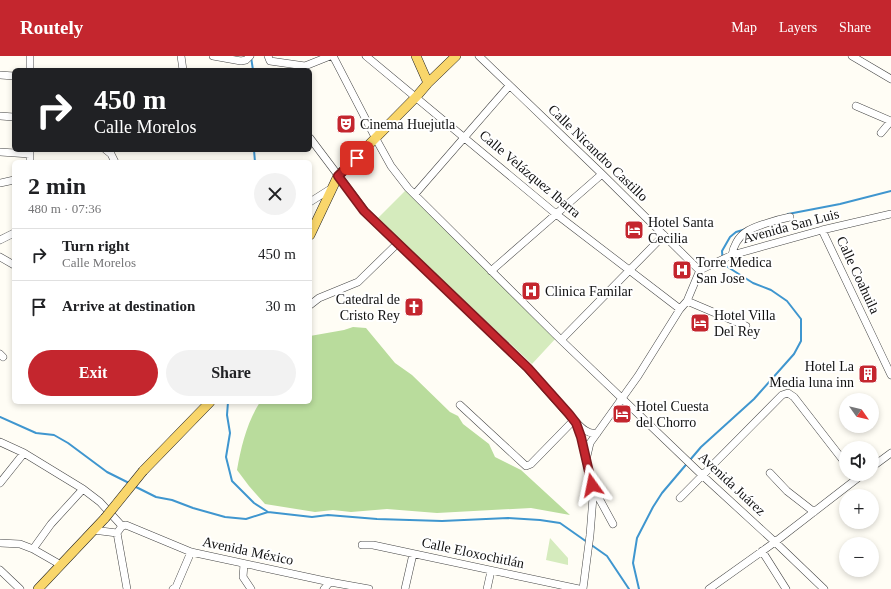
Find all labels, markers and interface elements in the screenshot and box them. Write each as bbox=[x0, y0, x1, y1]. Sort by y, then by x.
text: Routely bbox=[20, 17, 83, 38]
text: Map bbox=[731, 20, 757, 35]
text: Layers bbox=[779, 20, 817, 35]
text: Share bbox=[839, 20, 871, 35]
icon: right bbox=[28, 84, 80, 136]
text: 450 m bbox=[94, 84, 166, 115]
street label: Calle Nicandro Castillo bbox=[545, 102, 651, 204]
theatre icon: Cinema Huejutla bbox=[335, 113, 357, 135]
text: Calle Morelos bbox=[94, 117, 196, 137]
place label: Cinema Huejutla bbox=[360, 117, 456, 132]
street label: Calle Velázquez Ibarra bbox=[476, 127, 584, 221]
pin bbox=[340, 141, 374, 175]
icon: arrive bbox=[346, 147, 368, 169]
text: 2 min bbox=[28, 173, 86, 199]
button: close bbox=[254, 173, 296, 215]
text: 480 m · 07:36 bbox=[28, 201, 101, 216]
street label: Avenida San Luis bbox=[741, 206, 841, 246]
place label: Hotel Santa Cecilia bbox=[648, 215, 714, 246]
hotel icon: Hotel Santa Cecilia bbox=[623, 219, 645, 241]
street label: Calle Coahuila bbox=[834, 234, 883, 317]
text: Turn right bbox=[62, 238, 129, 254]
icon: right bbox=[28, 244, 50, 266]
text: 450 m bbox=[258, 246, 296, 262]
text: Calle Morelos bbox=[62, 255, 136, 270]
place label: Torre Medica San Jose bbox=[696, 255, 772, 286]
hospital icon: Torre Medica San Jose bbox=[671, 259, 693, 281]
hospital icon: Clinica Familar bbox=[520, 280, 542, 302]
place label: Clinica Familar bbox=[545, 284, 633, 299]
place label: Catedral de Cristo Rey bbox=[336, 292, 400, 323]
icon: arrive bbox=[28, 296, 50, 318]
church icon: Catedral de Cristo Rey bbox=[403, 296, 425, 318]
text: Arrive at destination bbox=[62, 298, 195, 314]
text: 30 m bbox=[266, 298, 296, 314]
place label: Hotel Villa Del Rey bbox=[714, 308, 776, 339]
hotel icon: Hotel Villa Del Rey bbox=[689, 312, 711, 334]
button: Exit bbox=[28, 350, 158, 396]
button: Share bbox=[166, 350, 296, 396]
place label: Hotel La Media luna inn bbox=[769, 359, 855, 390]
building icon: Hotel La Media luna inn bbox=[857, 363, 879, 385]
north arrow bbox=[839, 393, 879, 433]
map controls bbox=[839, 393, 879, 577]
place label: Hotel Cuesta del Chorro bbox=[636, 399, 709, 430]
hotel icon: Hotel Cuesta del Chorro bbox=[611, 403, 633, 425]
button: sound bbox=[839, 441, 879, 481]
street label: Avenida Juárez bbox=[696, 449, 768, 519]
position arrow bbox=[571, 464, 613, 506]
button: + bbox=[839, 489, 879, 529]
street label: Avenida México bbox=[201, 534, 295, 568]
street label: Calle Eloxochitlán bbox=[420, 535, 526, 571]
button: − bbox=[839, 537, 879, 577]

